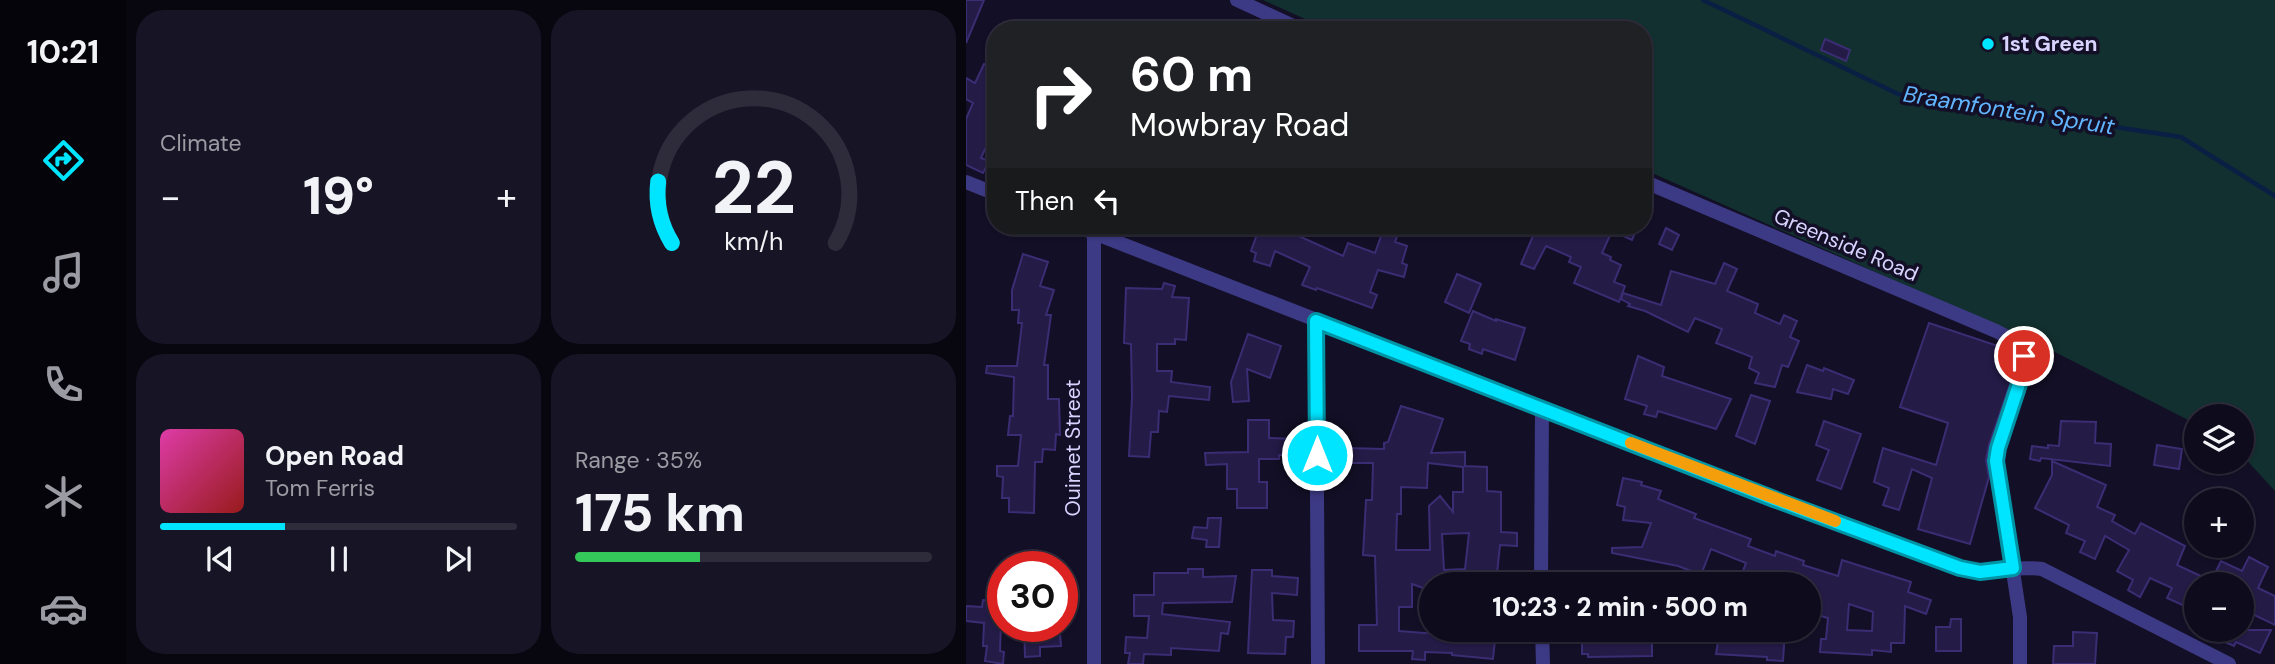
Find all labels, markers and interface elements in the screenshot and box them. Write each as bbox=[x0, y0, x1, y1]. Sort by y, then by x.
place label: 1st Green bbox=[2002, 30, 2098, 58]
text: 10:21 bbox=[27, 31, 99, 73]
marker: 1st Green bbox=[1980, 36, 1996, 52]
text: 60 m bbox=[1130, 42, 1253, 106]
icon: right bbox=[1015, 49, 1106, 140]
water label: Braamfontein Spruit bbox=[1901, 78, 2117, 142]
text: Mowbray Road bbox=[1130, 104, 1349, 146]
text: Climate bbox=[160, 128, 242, 158]
icon: directions bbox=[39, 136, 88, 185]
text: 22 bbox=[711, 141, 796, 236]
text: 19° bbox=[303, 162, 374, 230]
text: − bbox=[160, 172, 181, 222]
text: + bbox=[496, 172, 517, 222]
icon: left bbox=[1088, 182, 1126, 220]
text: Then bbox=[1015, 184, 1074, 218]
street label: Greenside Road bbox=[1769, 202, 1923, 288]
text: km/h bbox=[724, 225, 783, 258]
icon: music bbox=[39, 248, 88, 297]
pin bbox=[1994, 326, 2054, 386]
icon: arrive bbox=[2005, 337, 2043, 375]
icon: phone bbox=[39, 360, 88, 409]
street label: Ouimet Street bbox=[1059, 380, 1087, 516]
map controls bbox=[2184, 404, 2254, 642]
button: layers bbox=[2184, 404, 2254, 474]
position arrow bbox=[1280, 418, 1354, 492]
text: Open Road bbox=[265, 439, 404, 473]
text: Range · 35% bbox=[575, 445, 702, 475]
icon: climate bbox=[39, 472, 88, 521]
text: Tom Ferris bbox=[265, 473, 375, 503]
text: 175 km bbox=[575, 479, 745, 547]
button: + bbox=[2184, 488, 2254, 558]
icon: previous bbox=[201, 540, 239, 578]
icon: pause bbox=[320, 540, 358, 578]
icon: next bbox=[439, 540, 477, 578]
speed limit sign: 30 bbox=[987, 551, 1078, 642]
button: − bbox=[2184, 572, 2254, 642]
icon: car bbox=[39, 584, 88, 633]
text: 10:23 · 2 min · 500 m bbox=[1492, 590, 1748, 624]

